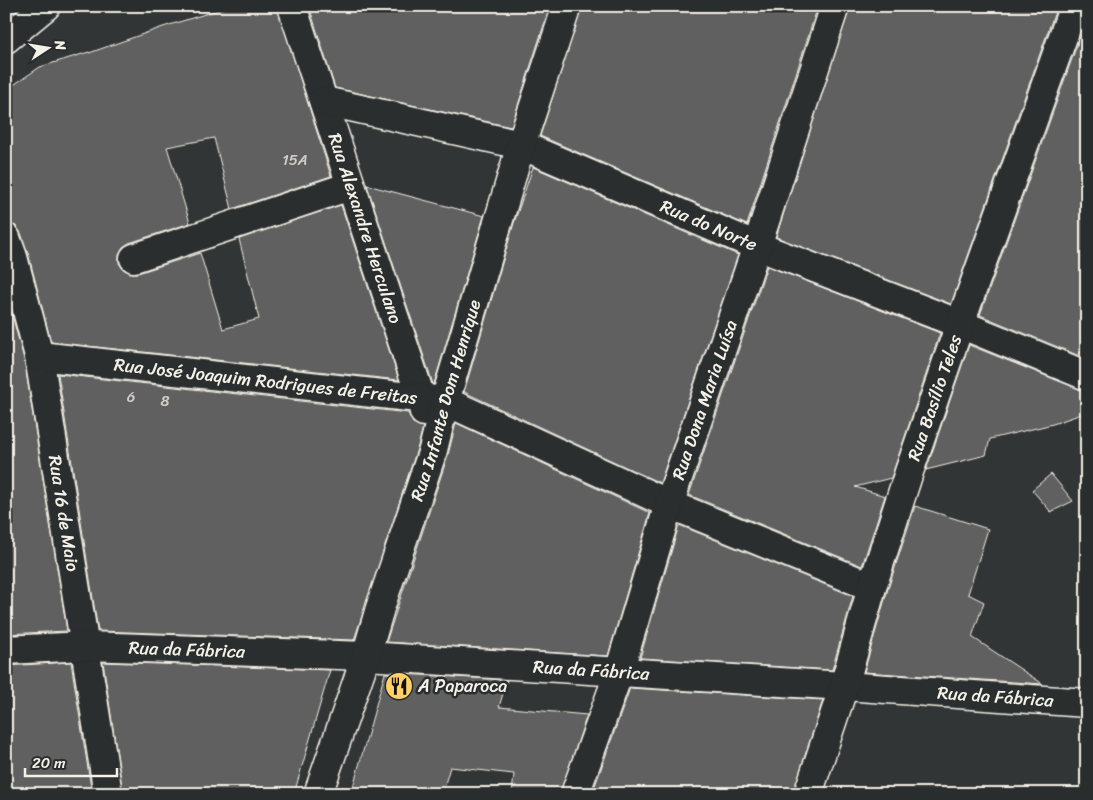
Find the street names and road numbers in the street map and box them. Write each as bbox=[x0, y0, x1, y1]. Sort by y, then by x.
street label: Rua Alexandre Herculano bbox=[319, 129, 412, 328]
street label: Rua do Norte bbox=[655, 190, 762, 260]
street label: Rua Infante Dom Henrique bbox=[401, 295, 490, 505]
street label: Rua Dona Maria Luísa bbox=[662, 315, 747, 484]
street label: Rua Basílio Teles bbox=[898, 330, 971, 465]
street label: Rua José Joaquim Rodrigues de Freitas bbox=[112, 348, 420, 414]
street label: Rua 16 de Maio bbox=[39, 453, 89, 574]
street label: Rua da Fábrica bbox=[128, 632, 247, 668]
street label: Rua da Fábrica bbox=[532, 651, 651, 690]
street label: Rua da Fábrica bbox=[936, 677, 1056, 717]

